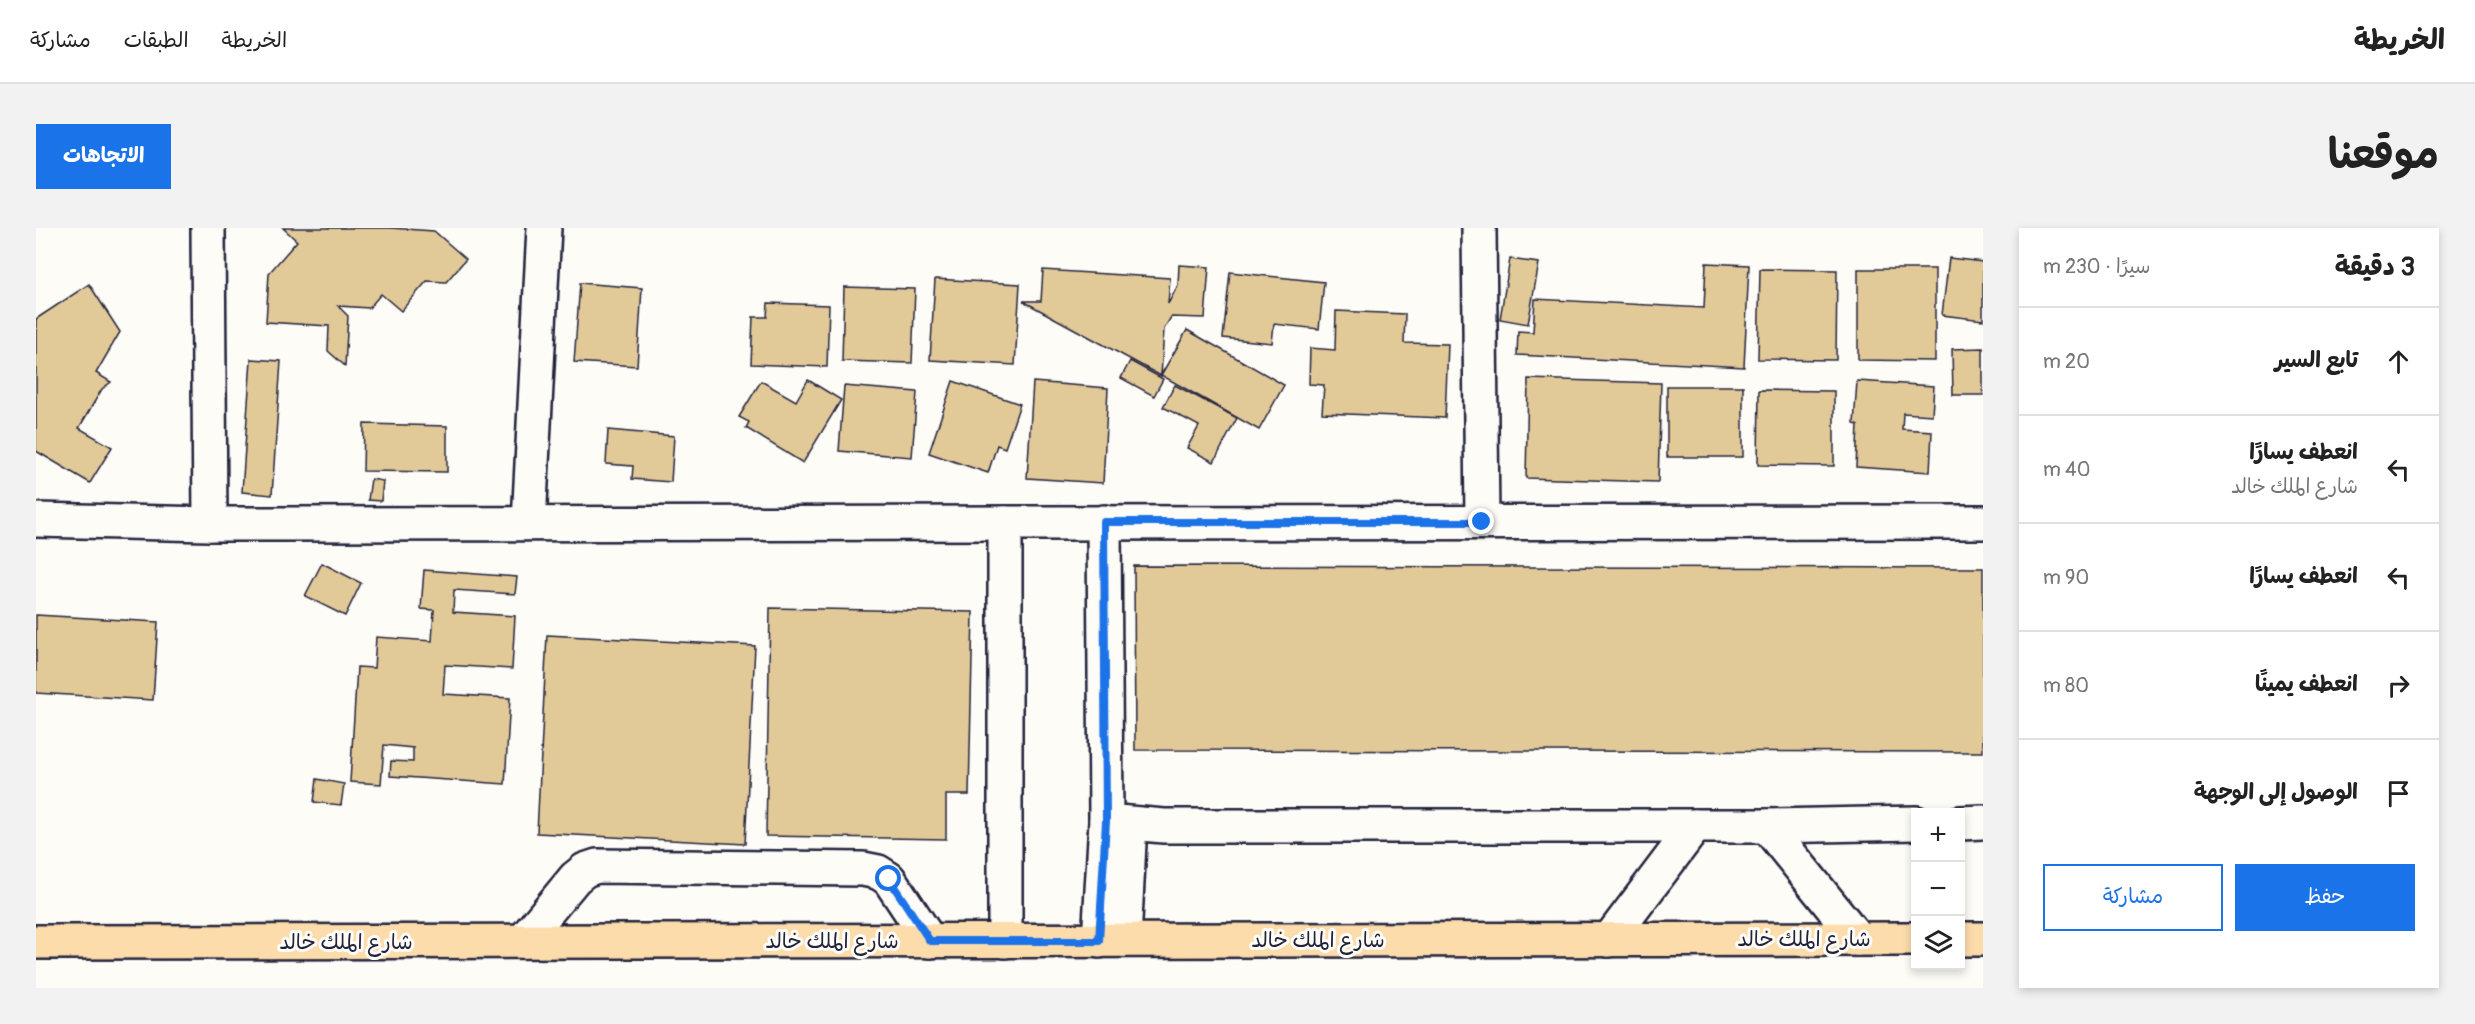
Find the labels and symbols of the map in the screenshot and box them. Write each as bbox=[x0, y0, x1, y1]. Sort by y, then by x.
route end bbox=[1468, 508, 1494, 534]
route start bbox=[875, 865, 901, 891]
street label: شارع الملك خالد bbox=[1737, 926, 1871, 954]
street label: شارع الملك خالد bbox=[1251, 927, 1385, 955]
street label: شارع الملك خالد bbox=[765, 928, 899, 956]
street label: شارع الملك خالد bbox=[279, 929, 413, 957]

